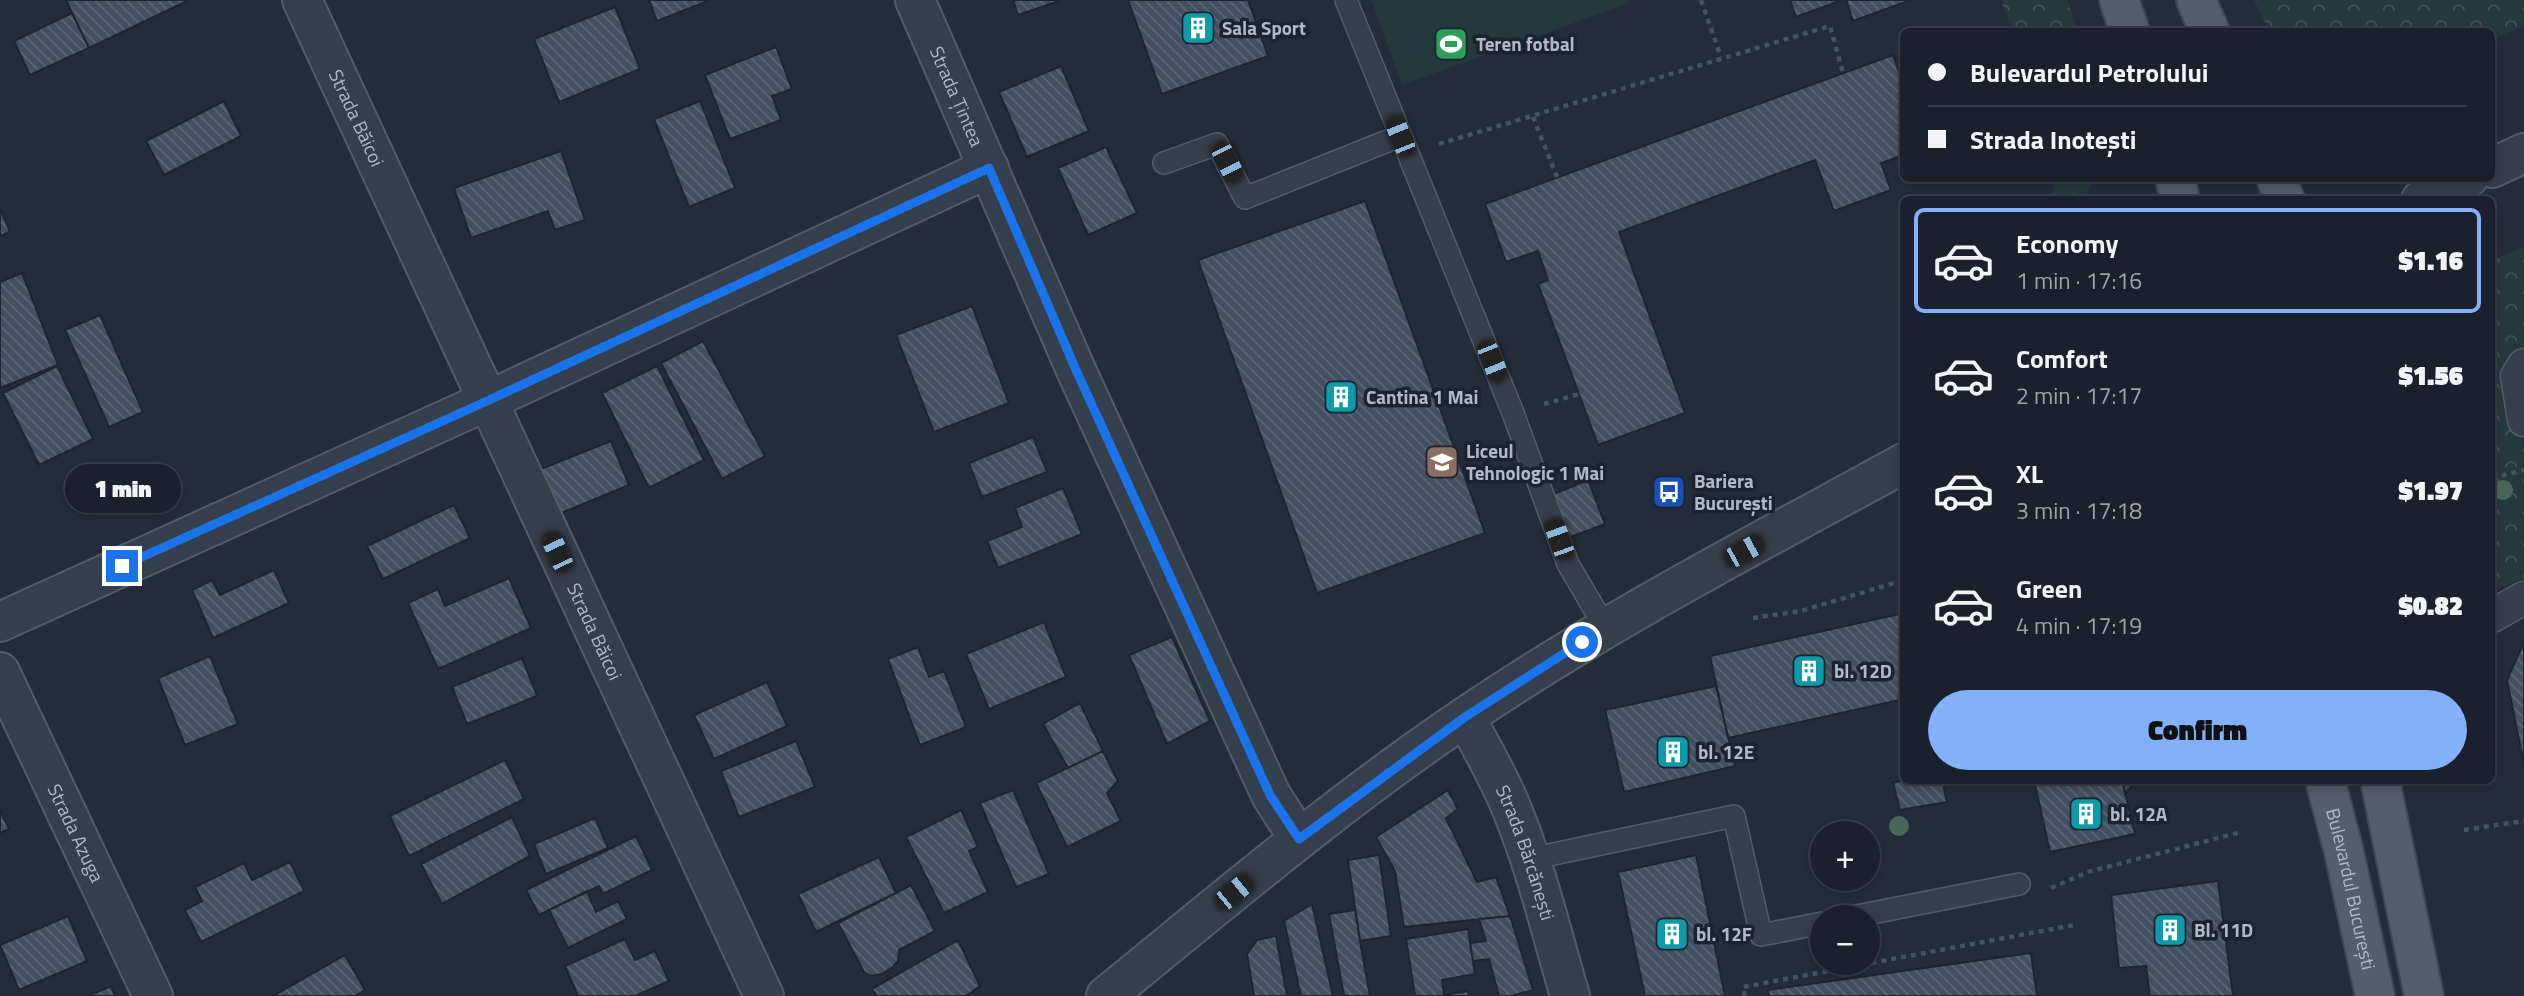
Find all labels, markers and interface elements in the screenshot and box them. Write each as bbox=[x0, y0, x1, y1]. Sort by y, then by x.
building icon: Sala Sport bbox=[1179, 9, 1217, 47]
place label: Sala Sport bbox=[1222, 13, 1306, 42]
sports icon: Teren fotbal bbox=[1432, 25, 1470, 63]
place label: Teren fotbal bbox=[1476, 29, 1575, 58]
street label: Strada Țintea bbox=[923, 41, 992, 151]
text: Bulevardul Petrolului bbox=[1970, 53, 2209, 92]
street label: Strada Băicoi bbox=[322, 64, 392, 171]
car bbox=[1383, 113, 1418, 159]
text: Strada Inotești bbox=[1970, 120, 2137, 159]
car bbox=[1209, 139, 1246, 185]
text: Economy bbox=[2016, 224, 2118, 263]
icon: car bbox=[1932, 229, 1995, 292]
text: $1.16 bbox=[2398, 241, 2463, 280]
text: 1 min · 17:16 bbox=[2016, 263, 2142, 298]
car bbox=[1475, 338, 1510, 384]
text: Comfort bbox=[2016, 339, 2108, 378]
icon: car bbox=[1932, 344, 1995, 407]
text: $1.56 bbox=[2398, 356, 2463, 395]
building icon: Cantina 1 Mai bbox=[1322, 378, 1360, 416]
text: 2 min · 17:17 bbox=[2016, 378, 2142, 413]
place label: Cantina 1 Mai bbox=[1366, 382, 1478, 411]
place label: Liceul Tehnologic 1 Mai bbox=[1466, 436, 1604, 487]
school or university icon: Liceul Tehnologic 1 Mai bbox=[1423, 443, 1461, 481]
text: XL bbox=[2016, 454, 2043, 493]
icon: car bbox=[1932, 459, 1995, 522]
callout: 1 min bbox=[64, 464, 180, 514]
place label: Bariera București bbox=[1694, 466, 1773, 517]
text: 1 min bbox=[94, 471, 152, 506]
text: $1.97 bbox=[2398, 471, 2463, 510]
bus stop icon: Bariera București bbox=[1650, 473, 1688, 511]
text: 3 min · 17:18 bbox=[2016, 493, 2142, 528]
car bbox=[1542, 516, 1577, 562]
car bbox=[539, 529, 576, 575]
car bbox=[1721, 532, 1768, 570]
route end bbox=[106, 550, 138, 582]
text: Green bbox=[2016, 569, 2082, 608]
icon: car bbox=[1932, 574, 1995, 637]
street label: Strada Băicoi bbox=[560, 578, 630, 685]
text: $0.82 bbox=[2398, 586, 2463, 625]
text: 4 min · 17:19 bbox=[2016, 608, 2142, 643]
route start bbox=[1566, 626, 1598, 658]
building icon: bl. 12D bbox=[1790, 652, 1828, 690]
place label: bl. 12D bbox=[1834, 656, 1892, 685]
button: Confirm bbox=[1928, 690, 2467, 770]
building icon: bl. 12E bbox=[1654, 733, 1692, 771]
place label: bl. 12E bbox=[1698, 737, 1754, 766]
street label: Strada Azuga bbox=[41, 779, 112, 887]
street label: Strada Bărcănești bbox=[1489, 780, 1563, 924]
building icon: bl. 12A bbox=[2067, 795, 2105, 833]
place label: bl. 12A bbox=[2110, 799, 2168, 828]
street label: Bulevardul București bbox=[2319, 805, 2384, 972]
map controls bbox=[1810, 821, 1880, 975]
button: + bbox=[1810, 821, 1880, 891]
car bbox=[1212, 871, 1257, 913]
button: − bbox=[1810, 905, 1880, 975]
building icon: Bl. 11D bbox=[2151, 911, 2189, 949]
building icon: bl. 12F bbox=[1653, 915, 1691, 953]
place label: Bl. 11D bbox=[2194, 915, 2253, 944]
place label: bl. 12F bbox=[1696, 919, 1752, 948]

